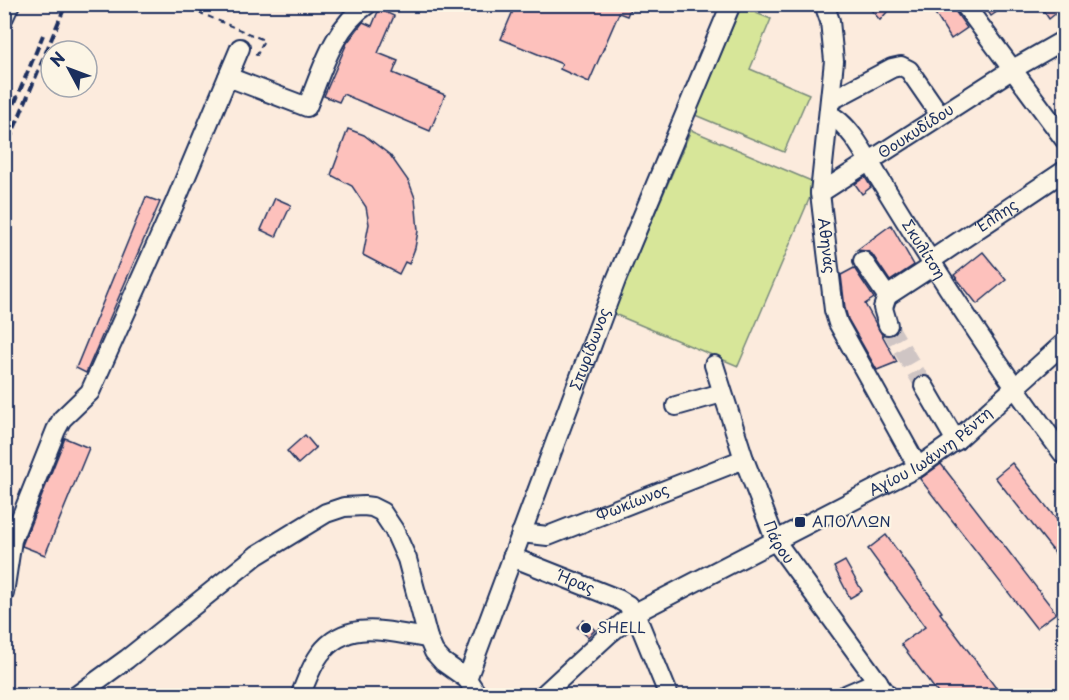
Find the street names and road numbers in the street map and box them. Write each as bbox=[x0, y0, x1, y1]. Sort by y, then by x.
street label: Θουκυδίδου bbox=[872, 97, 958, 163]
street label: Έλλης bbox=[970, 192, 1022, 238]
street label: Σκυλίτση bbox=[897, 214, 952, 283]
street label: Αθηνάς bbox=[813, 216, 843, 275]
street label: Σπυρίδωνος bbox=[563, 304, 615, 393]
street label: Αγίου Ιωάννη Ρέντη bbox=[864, 401, 996, 501]
street label: Φωκίωνος bbox=[592, 477, 672, 526]
street label: Πάρου bbox=[759, 517, 801, 568]
street label: Ήρας bbox=[553, 563, 599, 599]

